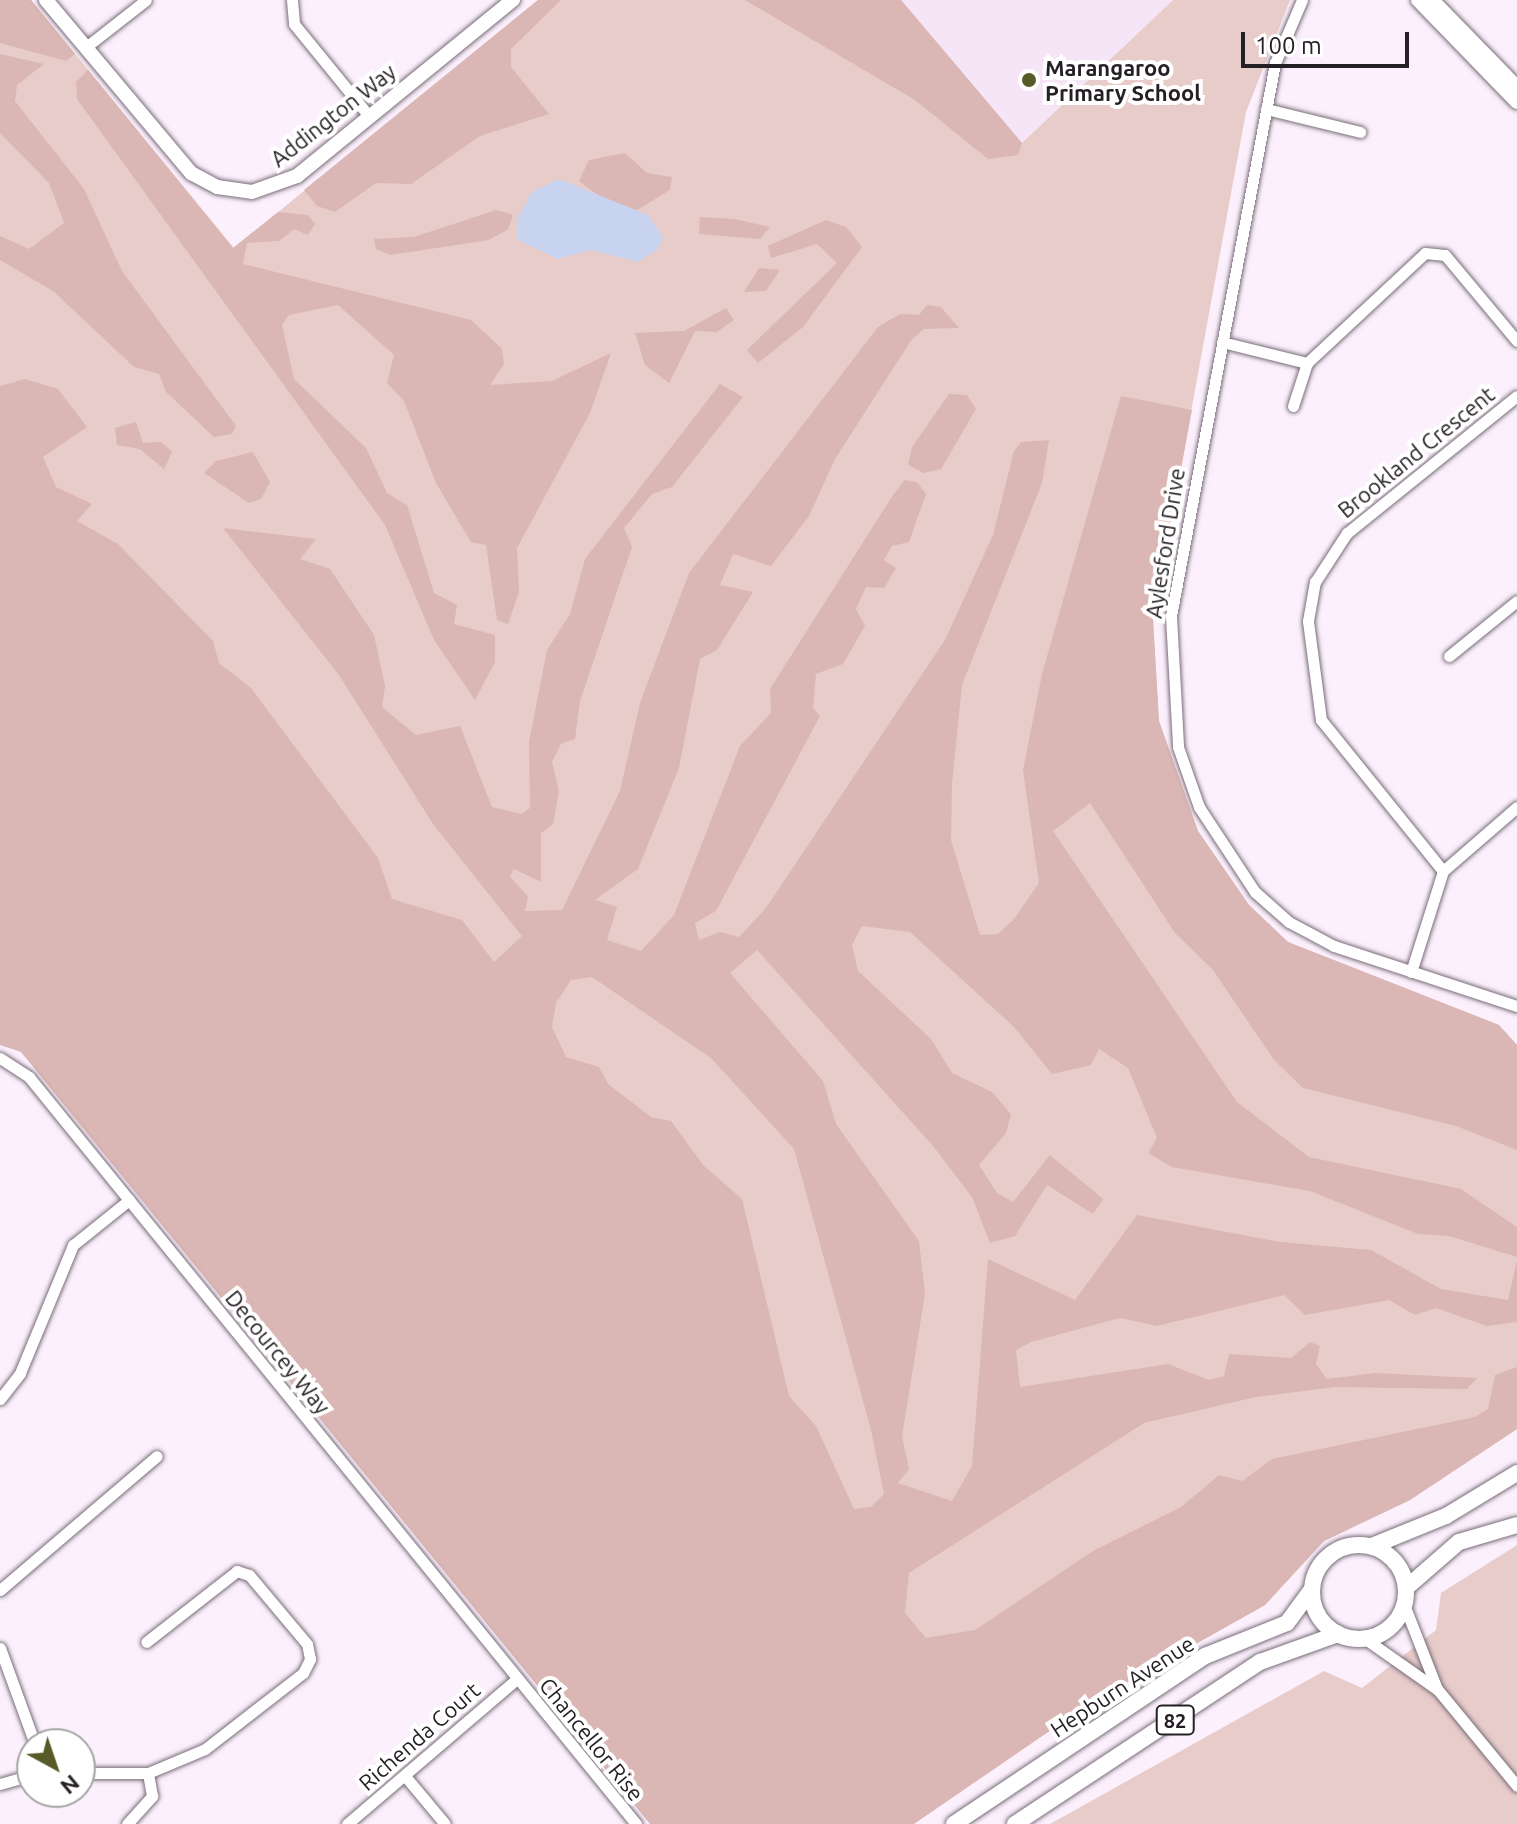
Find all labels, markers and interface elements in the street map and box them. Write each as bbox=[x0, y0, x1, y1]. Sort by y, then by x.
scale bar bbox=[1245, 16, 1413, 66]
text: 100 m bbox=[1255, 32, 1322, 59]
place label: Marangaroo Primary School bbox=[1045, 54, 1201, 106]
street label: Addington Way bbox=[265, 58, 401, 172]
marker: Marangaroo Primary School bbox=[1020, 71, 1038, 89]
street label: Brookland Crescent bbox=[1332, 381, 1500, 523]
street label: Aylesford Drive bbox=[1140, 466, 1190, 620]
street label: Decourcey Way bbox=[220, 1285, 336, 1419]
street label: Hepburn Avenue bbox=[1045, 1630, 1199, 1742]
street label: Chancellor Rise bbox=[534, 1672, 650, 1806]
street label: Richenda Court bbox=[353, 1676, 485, 1796]
road number: 82 bbox=[1155, 1704, 1195, 1736]
north arrow bbox=[16, 1728, 96, 1808]
text: N bbox=[56, 1770, 85, 1800]

